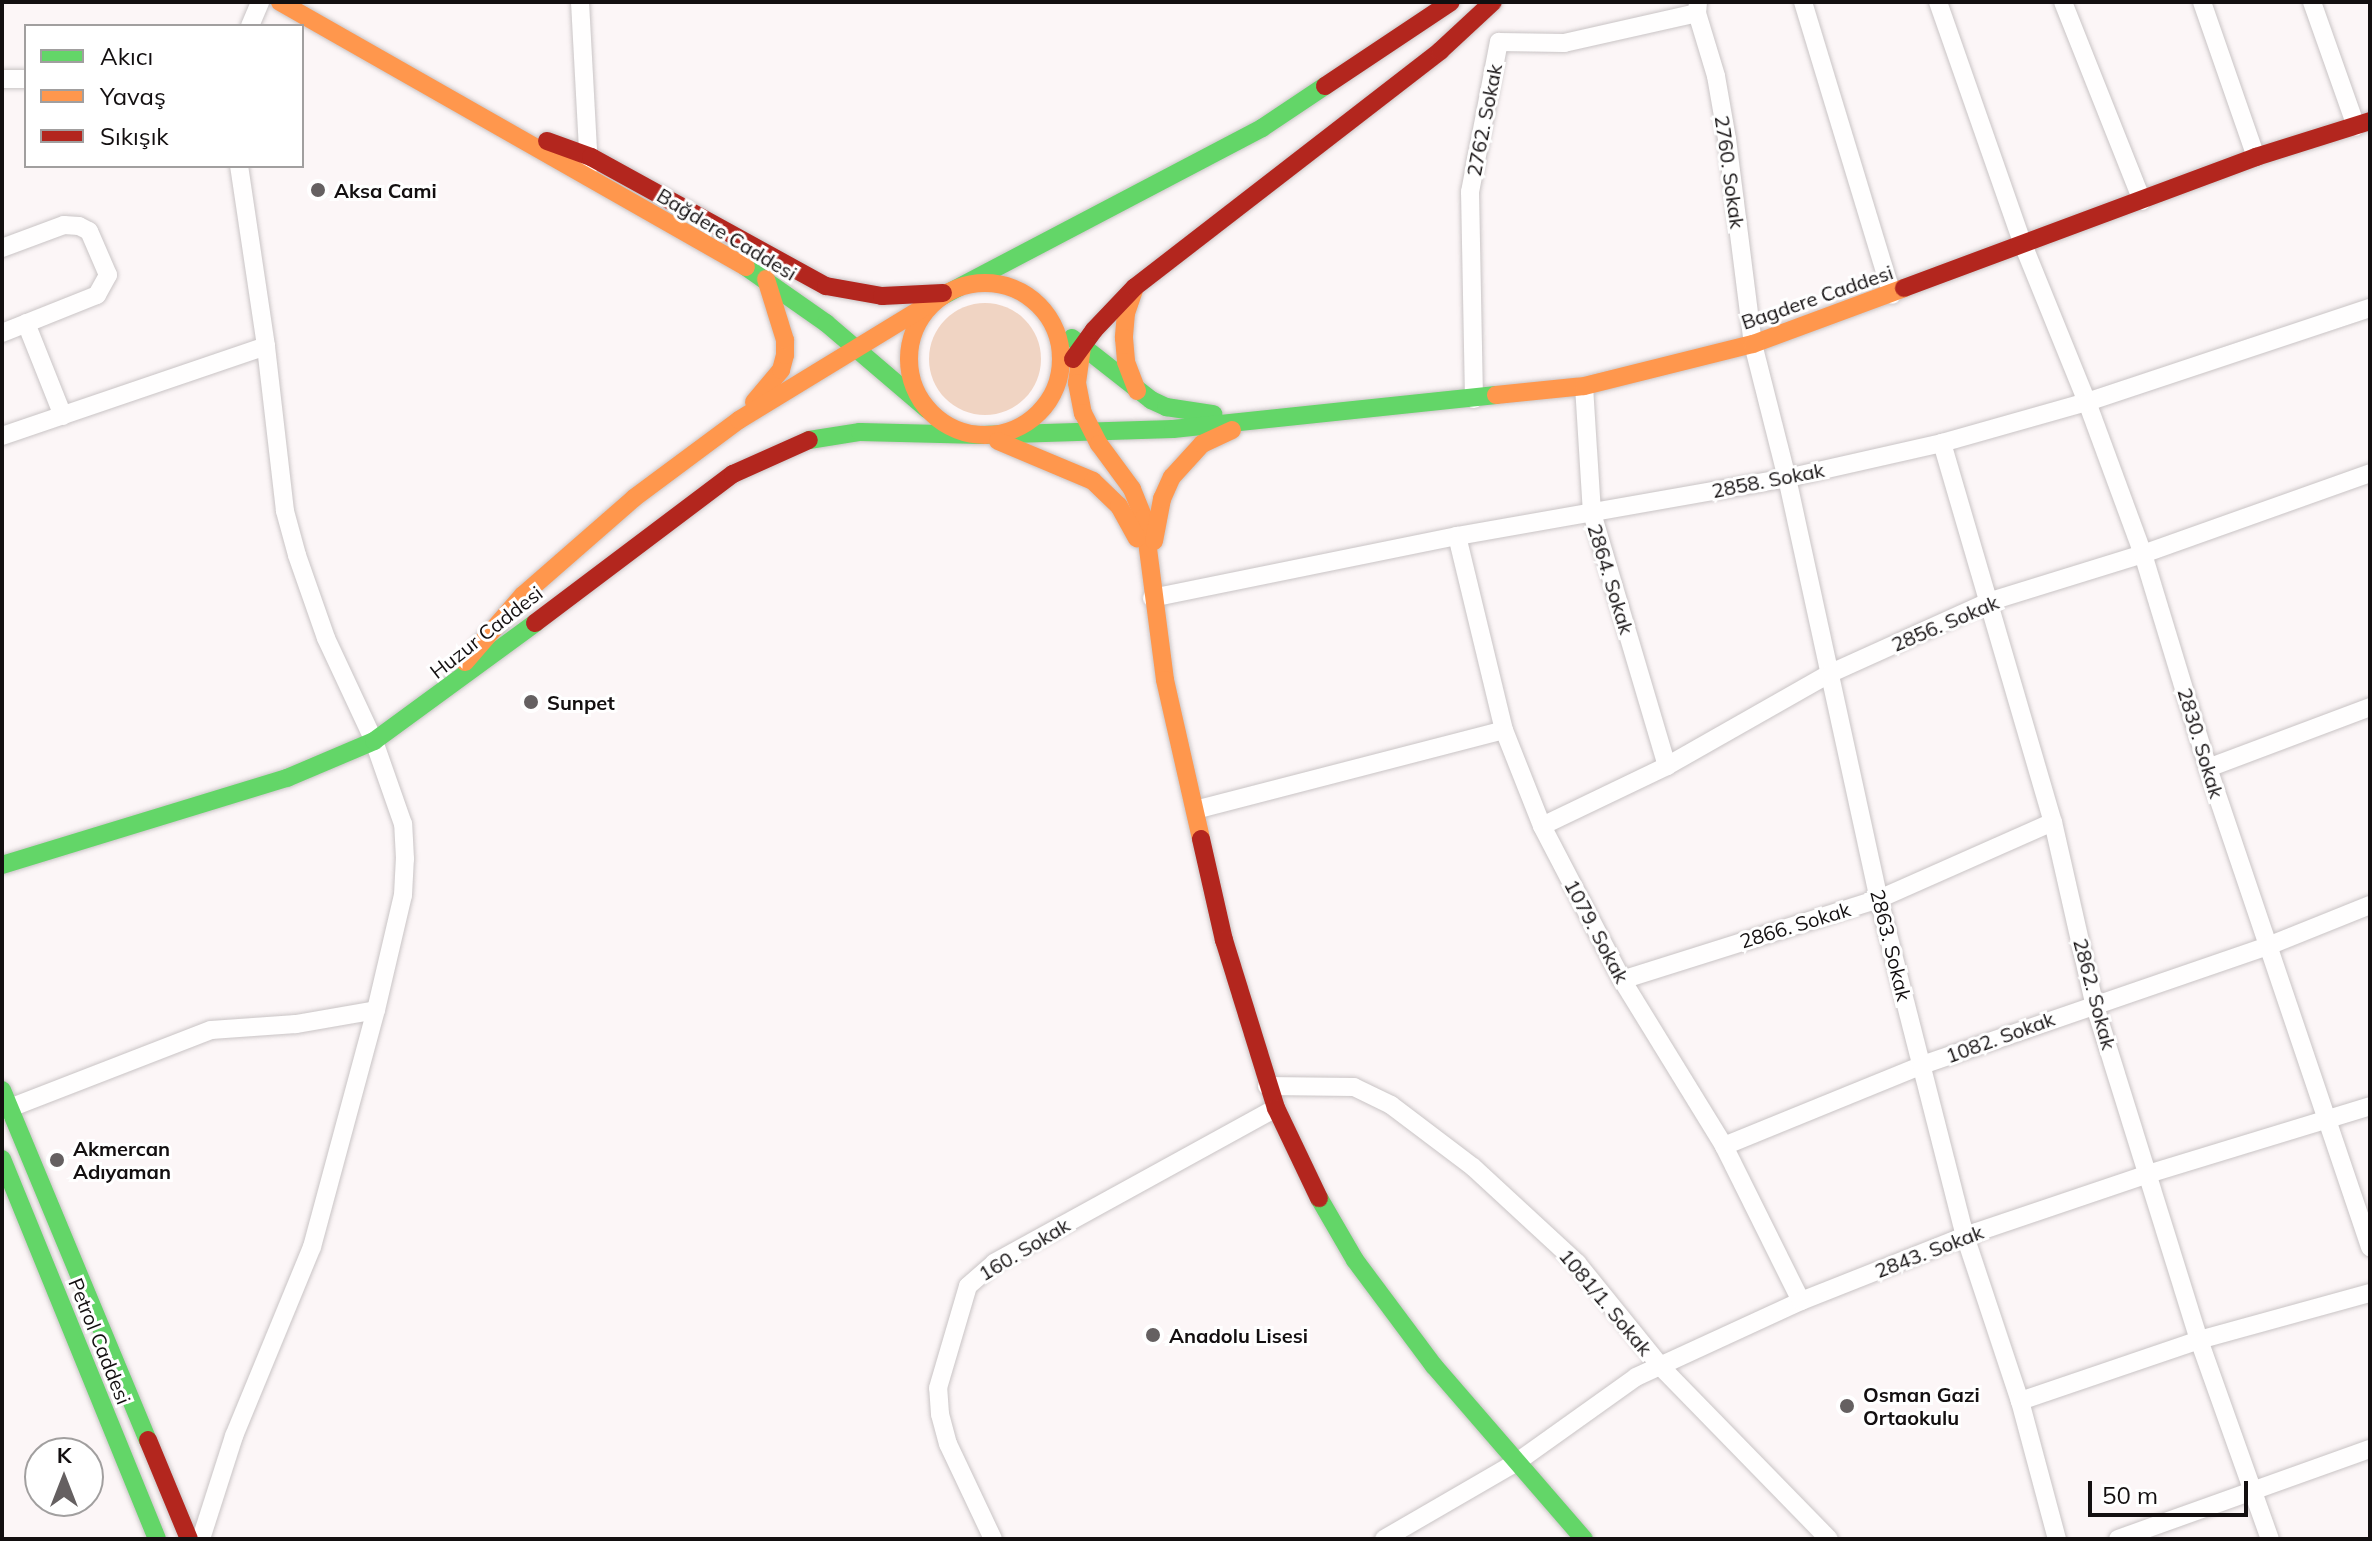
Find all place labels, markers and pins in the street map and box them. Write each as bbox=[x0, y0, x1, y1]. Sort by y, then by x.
place label: Aksa Cami bbox=[334, 178, 437, 202]
marker: Aksa Cami bbox=[309, 181, 327, 199]
place label: Sunpet bbox=[547, 690, 615, 714]
marker: Sunpet bbox=[522, 693, 540, 711]
place label: Akmercan Adıyaman bbox=[73, 1136, 171, 1183]
marker: Akmercan Adıyaman bbox=[48, 1151, 66, 1169]
place label: Anadolu Lisesi bbox=[1169, 1323, 1308, 1347]
marker: Anadolu Lisesi bbox=[1144, 1326, 1162, 1344]
place label: Osman Gazi Ortaokulu bbox=[1863, 1382, 1980, 1429]
marker: Osman Gazi Ortaokulu bbox=[1838, 1397, 1856, 1415]

